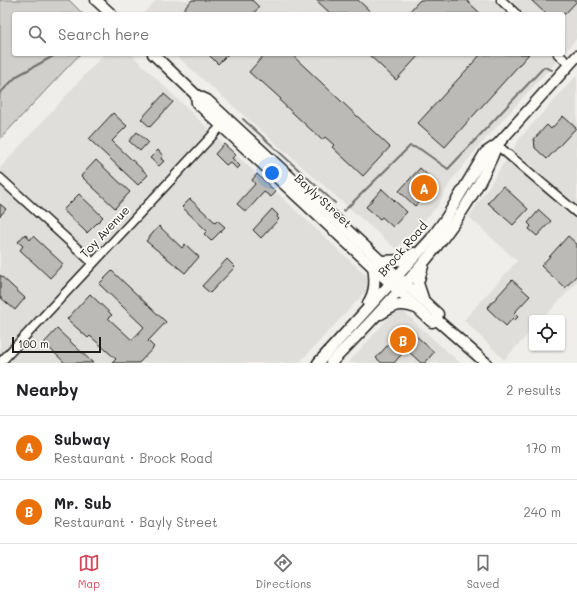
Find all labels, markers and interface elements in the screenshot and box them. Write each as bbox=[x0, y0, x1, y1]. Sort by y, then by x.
search box bbox=[12, 12, 565, 56]
icon: search bbox=[26, 23, 48, 45]
text: Search here bbox=[58, 24, 149, 44]
your location bbox=[262, 163, 282, 183]
street label: Bayly Street bbox=[292, 170, 356, 231]
pin: A bbox=[411, 173, 437, 203]
street label: Toy Avenue bbox=[76, 202, 132, 261]
street label: Brock Road bbox=[374, 217, 431, 279]
map controls bbox=[529, 315, 565, 351]
button: locate bbox=[529, 315, 565, 351]
pin: B bbox=[390, 325, 416, 355]
scale bar bbox=[12, 335, 101, 354]
text: 100 m bbox=[18, 336, 49, 351]
text: Nearby bbox=[16, 378, 78, 400]
text: 2 results bbox=[506, 381, 561, 398]
text: Subway bbox=[54, 429, 110, 449]
text: A bbox=[24, 439, 34, 456]
text: 170 m bbox=[525, 439, 561, 456]
text: Restaurant · Brock Road bbox=[54, 449, 213, 466]
text: Mr. Sub bbox=[54, 493, 112, 513]
text: B bbox=[25, 503, 33, 520]
text: 240 m bbox=[524, 503, 561, 520]
text: Restaurant · Bayly Street bbox=[54, 513, 218, 530]
tab: Map bbox=[78, 552, 100, 591]
tab: Directions bbox=[255, 552, 311, 591]
tab: Saved bbox=[467, 552, 499, 591]

